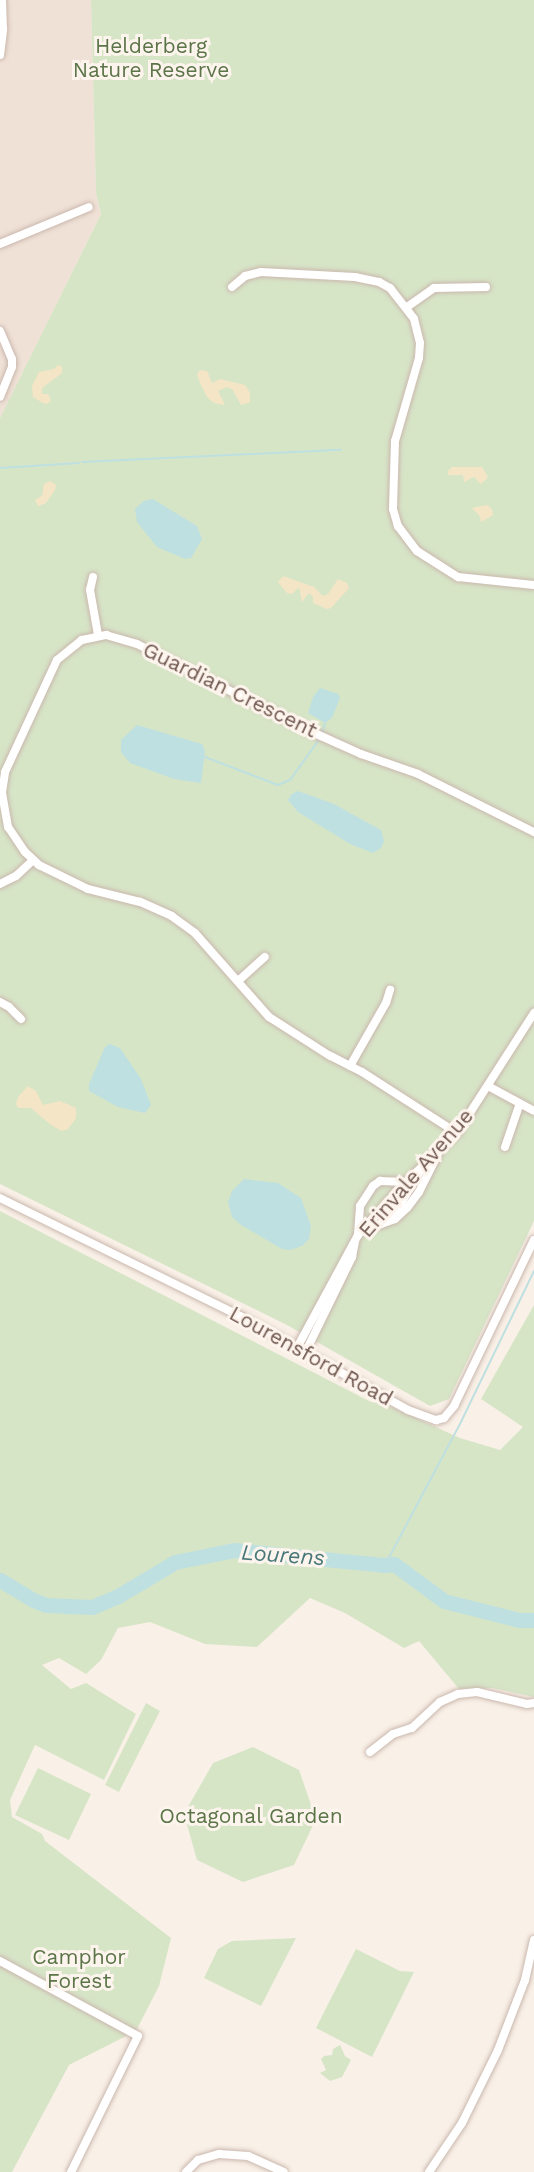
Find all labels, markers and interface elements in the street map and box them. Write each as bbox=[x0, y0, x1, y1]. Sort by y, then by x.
park label: Helderberg Nature Reserve bbox=[73, 33, 229, 83]
street label: Guardian Crescent bbox=[139, 637, 321, 743]
street label: Erinvale Avenue bbox=[353, 1103, 479, 1243]
street label: Lourensford Road bbox=[225, 1301, 397, 1411]
water label: Lourens bbox=[240, 1539, 326, 1571]
park label: Octagonal Garden bbox=[159, 1803, 343, 1829]
park label: Camphor Forest bbox=[32, 1944, 126, 1994]

